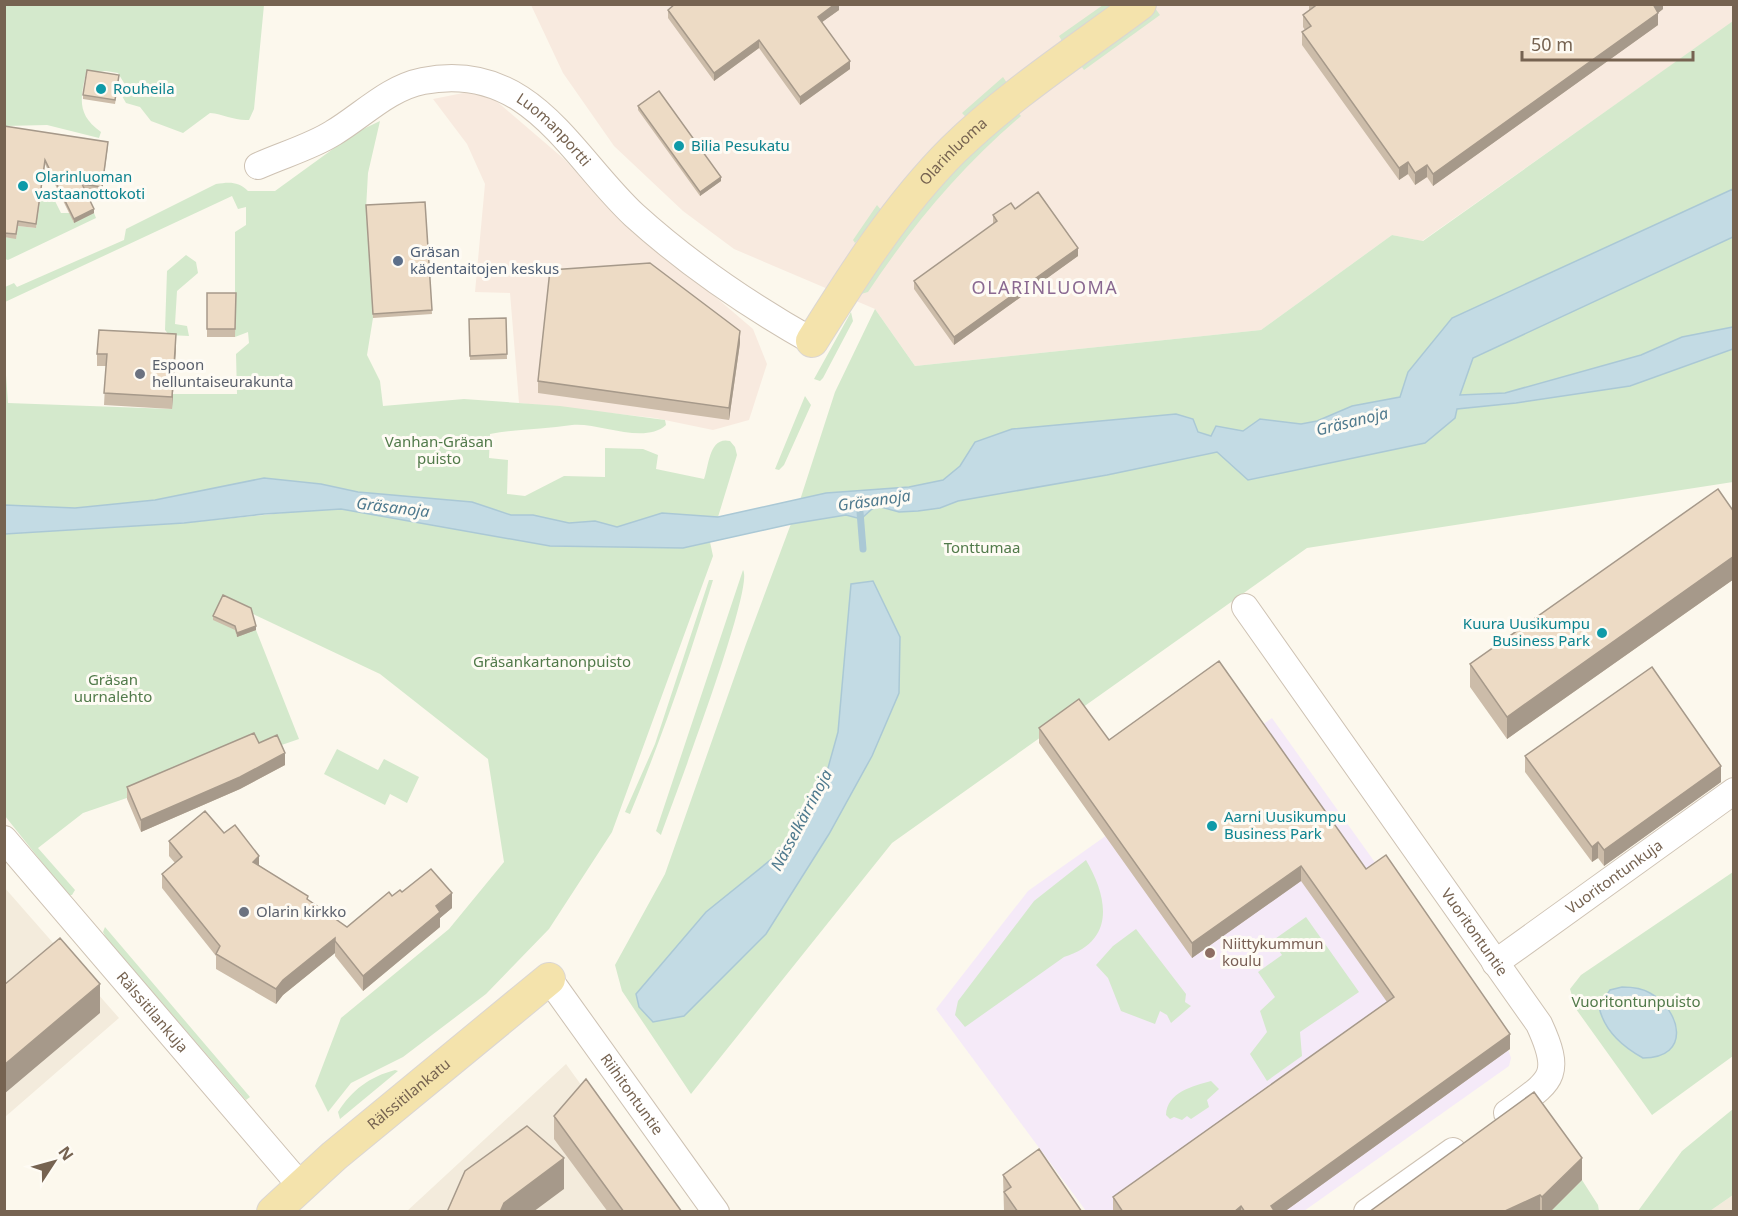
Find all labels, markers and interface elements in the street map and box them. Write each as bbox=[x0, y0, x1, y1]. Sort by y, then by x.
scale bar bbox=[1522, 24, 1693, 62]
text: 50 m bbox=[1531, 32, 1573, 56]
place label: Rouheila bbox=[113, 78, 175, 98]
marker: Rouheila bbox=[94, 82, 108, 96]
street label: Luomanportti bbox=[513, 88, 596, 170]
street label: Olarinluoma bbox=[914, 113, 991, 189]
place label: Bilia Pesukatu bbox=[691, 135, 790, 155]
marker: Bilia Pesukatu bbox=[672, 139, 686, 153]
place label: Olarinluoman vastaanottokoti bbox=[35, 166, 145, 203]
marker: Olarinluoman vastaanottokoti bbox=[16, 179, 30, 193]
place label: Gräsan kädentaitojen keskus bbox=[410, 241, 559, 278]
marker: Gräsan kädentaitojen keskus bbox=[391, 254, 405, 268]
district label: OLARINLUOMA bbox=[972, 275, 1118, 299]
place label: Espoon helluntaiseurakunta bbox=[152, 354, 293, 391]
marker: Espoon helluntaiseurakunta bbox=[133, 367, 147, 381]
water label: Gräsanoja bbox=[1314, 401, 1390, 441]
park label: Vanhan-Gräsan puisto bbox=[385, 431, 493, 468]
water label: Gräsanoja bbox=[836, 484, 912, 516]
water label: Gräsanoja bbox=[355, 492, 431, 522]
park label: Tonttumaa bbox=[944, 537, 1020, 557]
place label: Kuura Uusikumpu Business Park bbox=[1463, 613, 1590, 650]
marker: Kuura Uusikumpu Business Park bbox=[1595, 626, 1609, 640]
park label: Gräsankartanonpuisto bbox=[473, 651, 631, 671]
park label: Gräsan uurnalehto bbox=[74, 669, 152, 706]
water label: Nässelkärrinoja bbox=[765, 766, 837, 874]
place label: Aarni Uusikumpu Business Park bbox=[1224, 806, 1346, 843]
marker: Aarni Uusikumpu Business Park bbox=[1205, 819, 1219, 833]
street label: Vuoritontunkuja bbox=[1561, 835, 1666, 918]
street label: Vuoritontuntie bbox=[1437, 884, 1513, 979]
place label: Olarin kirkko bbox=[256, 901, 346, 921]
marker: Olarin kirkko bbox=[237, 905, 251, 919]
place label: Niittykummun koulu bbox=[1222, 933, 1324, 970]
marker: Niittykummun koulu bbox=[1203, 946, 1217, 960]
street label: Rälssitilankuja bbox=[113, 967, 193, 1056]
park label: Vuoritontunpuisto bbox=[1571, 991, 1701, 1011]
street label: Riihitontuntie bbox=[597, 1049, 669, 1139]
street label: Rälssitilankatu bbox=[363, 1053, 454, 1134]
north arrow bbox=[24, 1132, 84, 1192]
text: N bbox=[53, 1141, 79, 1165]

